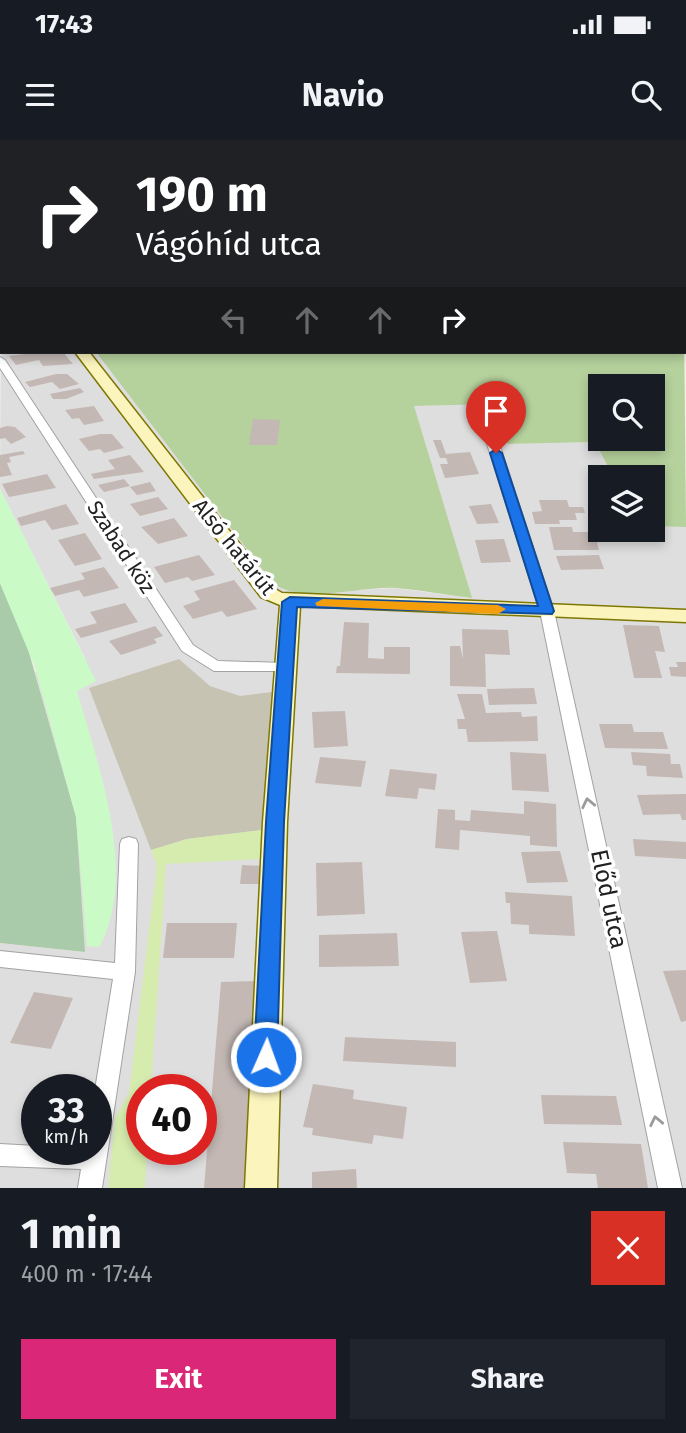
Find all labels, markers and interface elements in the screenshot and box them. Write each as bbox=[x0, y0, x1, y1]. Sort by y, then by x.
text: 17:43 bbox=[35, 9, 93, 40]
icon: menu bbox=[21, 76, 59, 114]
text: Navio bbox=[302, 76, 384, 114]
icon: search bbox=[627, 76, 665, 114]
text: 190 m bbox=[136, 165, 268, 224]
icon: right bbox=[21, 168, 112, 259]
text: Vágóhíd utca bbox=[136, 225, 322, 263]
icon: left bbox=[215, 301, 253, 339]
icon: ahead bbox=[288, 301, 326, 339]
icon: ahead bbox=[361, 301, 399, 339]
icon: right bbox=[434, 301, 472, 339]
map controls bbox=[588, 374, 665, 542]
button: search bbox=[588, 374, 665, 451]
pin bbox=[466, 381, 526, 453]
icon: arrive bbox=[477, 392, 515, 430]
button: layers bbox=[588, 465, 665, 542]
street label: Alsó határút bbox=[187, 494, 281, 601]
street label: Szabad köz bbox=[81, 496, 161, 598]
one-way arrow bbox=[581, 797, 596, 809]
street label: Előd utca bbox=[585, 847, 633, 951]
position arrow bbox=[229, 1020, 303, 1094]
speed limit sign: 40 bbox=[126, 1074, 217, 1165]
text: 33 bbox=[48, 1089, 85, 1131]
one-way arrow bbox=[649, 1115, 664, 1127]
text: km/h bbox=[44, 1126, 89, 1148]
text: 1 min bbox=[21, 1209, 122, 1259]
button: close bbox=[591, 1211, 665, 1285]
text: 400 m · 17:44 bbox=[21, 1260, 152, 1288]
button: Exit bbox=[21, 1339, 336, 1419]
button: Share bbox=[350, 1339, 665, 1419]

